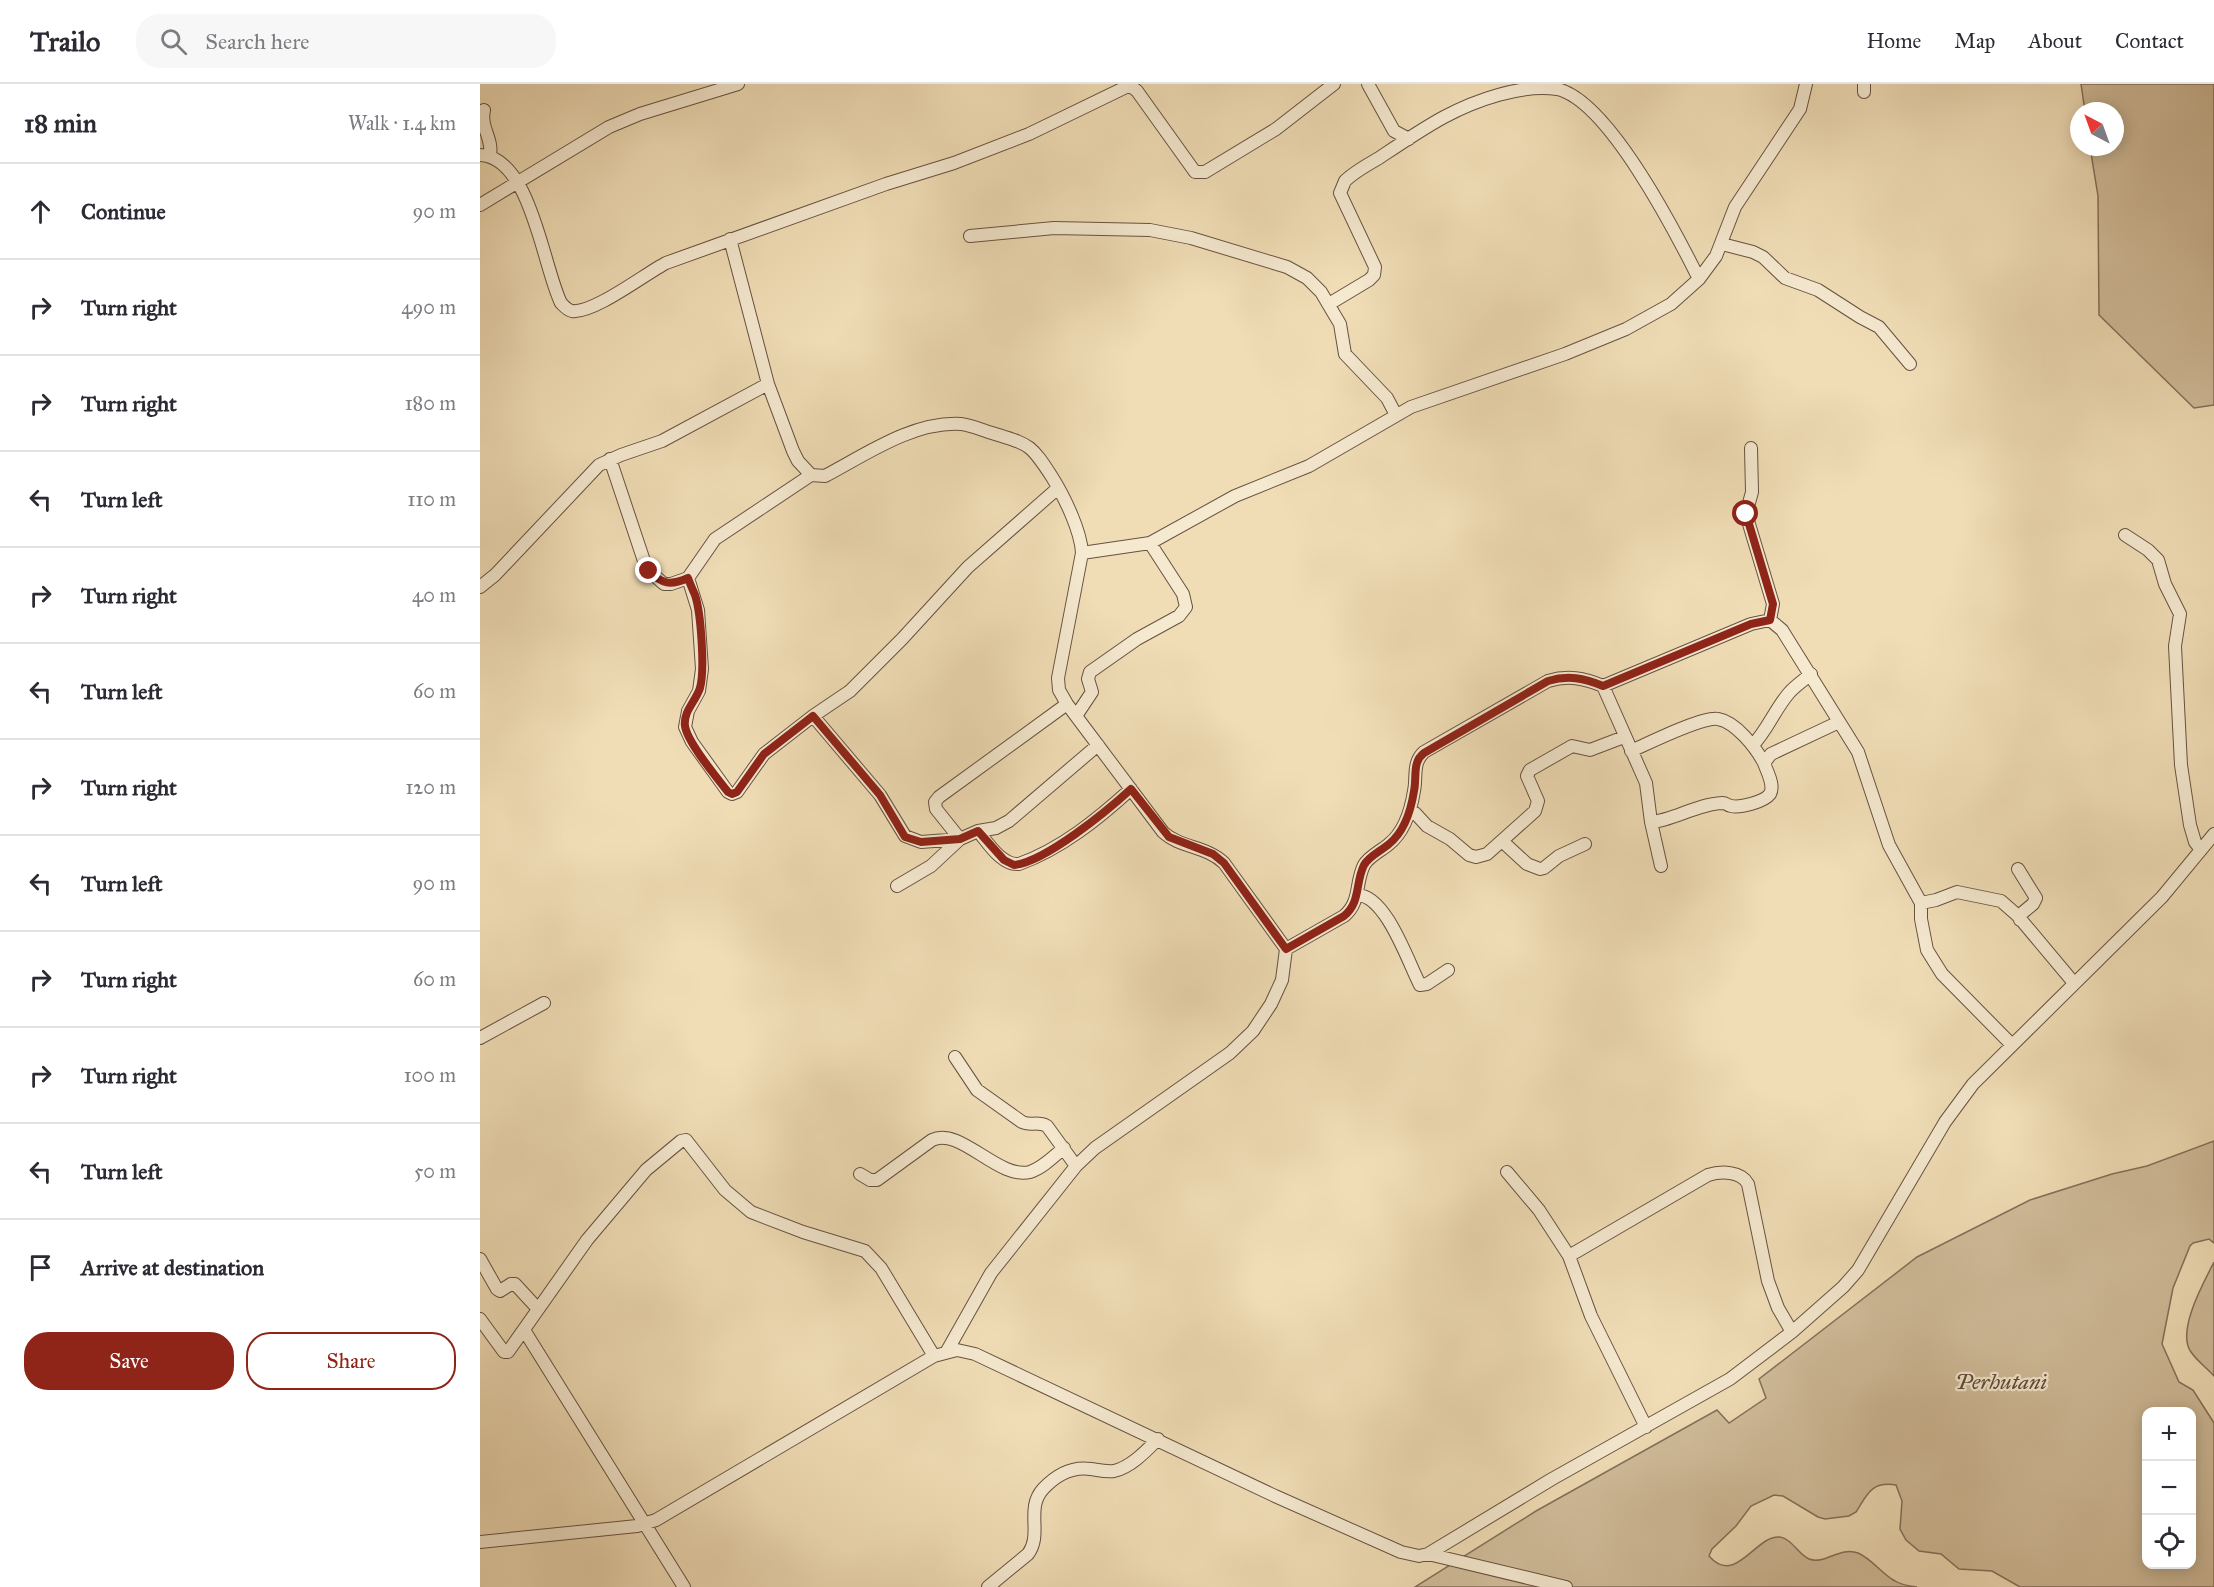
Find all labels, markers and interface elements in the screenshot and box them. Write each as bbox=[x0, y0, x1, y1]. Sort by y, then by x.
search box bbox=[136, 14, 556, 68]
text: Trailo bbox=[30, 24, 100, 59]
icon: search bbox=[157, 25, 190, 58]
text: Search here bbox=[205, 28, 309, 55]
text: Home bbox=[1866, 28, 1921, 54]
text: Map bbox=[1954, 28, 1995, 54]
text: About bbox=[2028, 28, 2082, 54]
text: Contact bbox=[2115, 28, 2184, 54]
north arrow bbox=[2070, 102, 2124, 156]
text: 18 min bbox=[24, 107, 97, 139]
text: Walk · 1.4 km bbox=[348, 111, 456, 135]
icon: ahead bbox=[24, 195, 57, 228]
text: Continue bbox=[81, 198, 166, 225]
text: 90 m bbox=[413, 199, 456, 223]
icon: right bbox=[24, 291, 57, 324]
text: Turn right bbox=[81, 294, 177, 321]
text: 490 m bbox=[401, 295, 456, 319]
icon: right bbox=[24, 387, 57, 420]
text: Turn right bbox=[81, 390, 177, 417]
text: 180 m bbox=[405, 391, 456, 415]
icon: left bbox=[24, 483, 57, 516]
text: Turn left bbox=[81, 486, 163, 513]
text: 110 m bbox=[408, 487, 456, 511]
route start bbox=[1732, 500, 1758, 526]
route end bbox=[635, 557, 661, 583]
icon: right bbox=[24, 579, 57, 612]
text: Turn right bbox=[81, 582, 177, 609]
text: 40 m bbox=[412, 583, 456, 607]
icon: left bbox=[24, 675, 57, 708]
text: Turn left bbox=[81, 678, 163, 705]
text: 60 m bbox=[413, 679, 456, 703]
icon: right bbox=[24, 771, 57, 804]
text: Turn right bbox=[81, 774, 177, 801]
text: 120 m bbox=[405, 775, 456, 799]
icon: left bbox=[24, 867, 57, 900]
text: Turn left bbox=[81, 870, 163, 897]
text: 90 m bbox=[413, 871, 456, 895]
icon: right bbox=[24, 963, 57, 996]
text: Turn right bbox=[81, 966, 177, 993]
text: 60 m bbox=[413, 967, 456, 991]
icon: right bbox=[24, 1059, 57, 1092]
text: Turn right bbox=[81, 1062, 177, 1089]
text: 100 m bbox=[404, 1063, 456, 1087]
icon: left bbox=[24, 1155, 57, 1188]
text: Turn left bbox=[81, 1158, 163, 1185]
text: 50 m bbox=[414, 1159, 456, 1183]
icon: arrive bbox=[24, 1251, 57, 1284]
text: Arrive at destination bbox=[81, 1254, 264, 1281]
button: Save bbox=[24, 1332, 234, 1390]
button: Share bbox=[246, 1332, 456, 1390]
park label: Perhutani bbox=[1955, 1368, 2047, 1395]
map controls bbox=[2142, 1407, 2196, 1569]
button: + bbox=[2142, 1407, 2196, 1461]
button: − bbox=[2142, 1461, 2196, 1515]
button: locate bbox=[2142, 1515, 2196, 1569]

